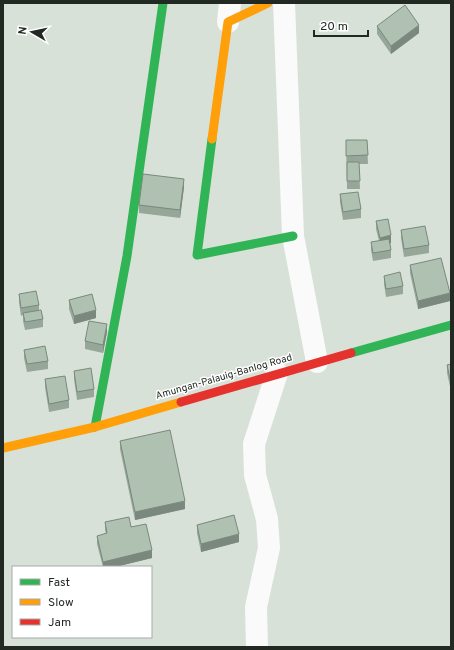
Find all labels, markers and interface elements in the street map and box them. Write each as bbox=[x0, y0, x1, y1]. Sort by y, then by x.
north arrow bbox=[12, 12, 52, 52]
scale bar bbox=[314, 12, 368, 38]
text: 20 m bbox=[320, 19, 348, 35]
text: N bbox=[16, 26, 31, 36]
street label: Amungan-Palauig-Banlog Road bbox=[154, 351, 294, 403]
legend bbox=[12, 566, 152, 638]
text: Fast bbox=[48, 575, 70, 591]
text: Slow bbox=[48, 595, 74, 611]
text: Jam bbox=[48, 615, 71, 631]

